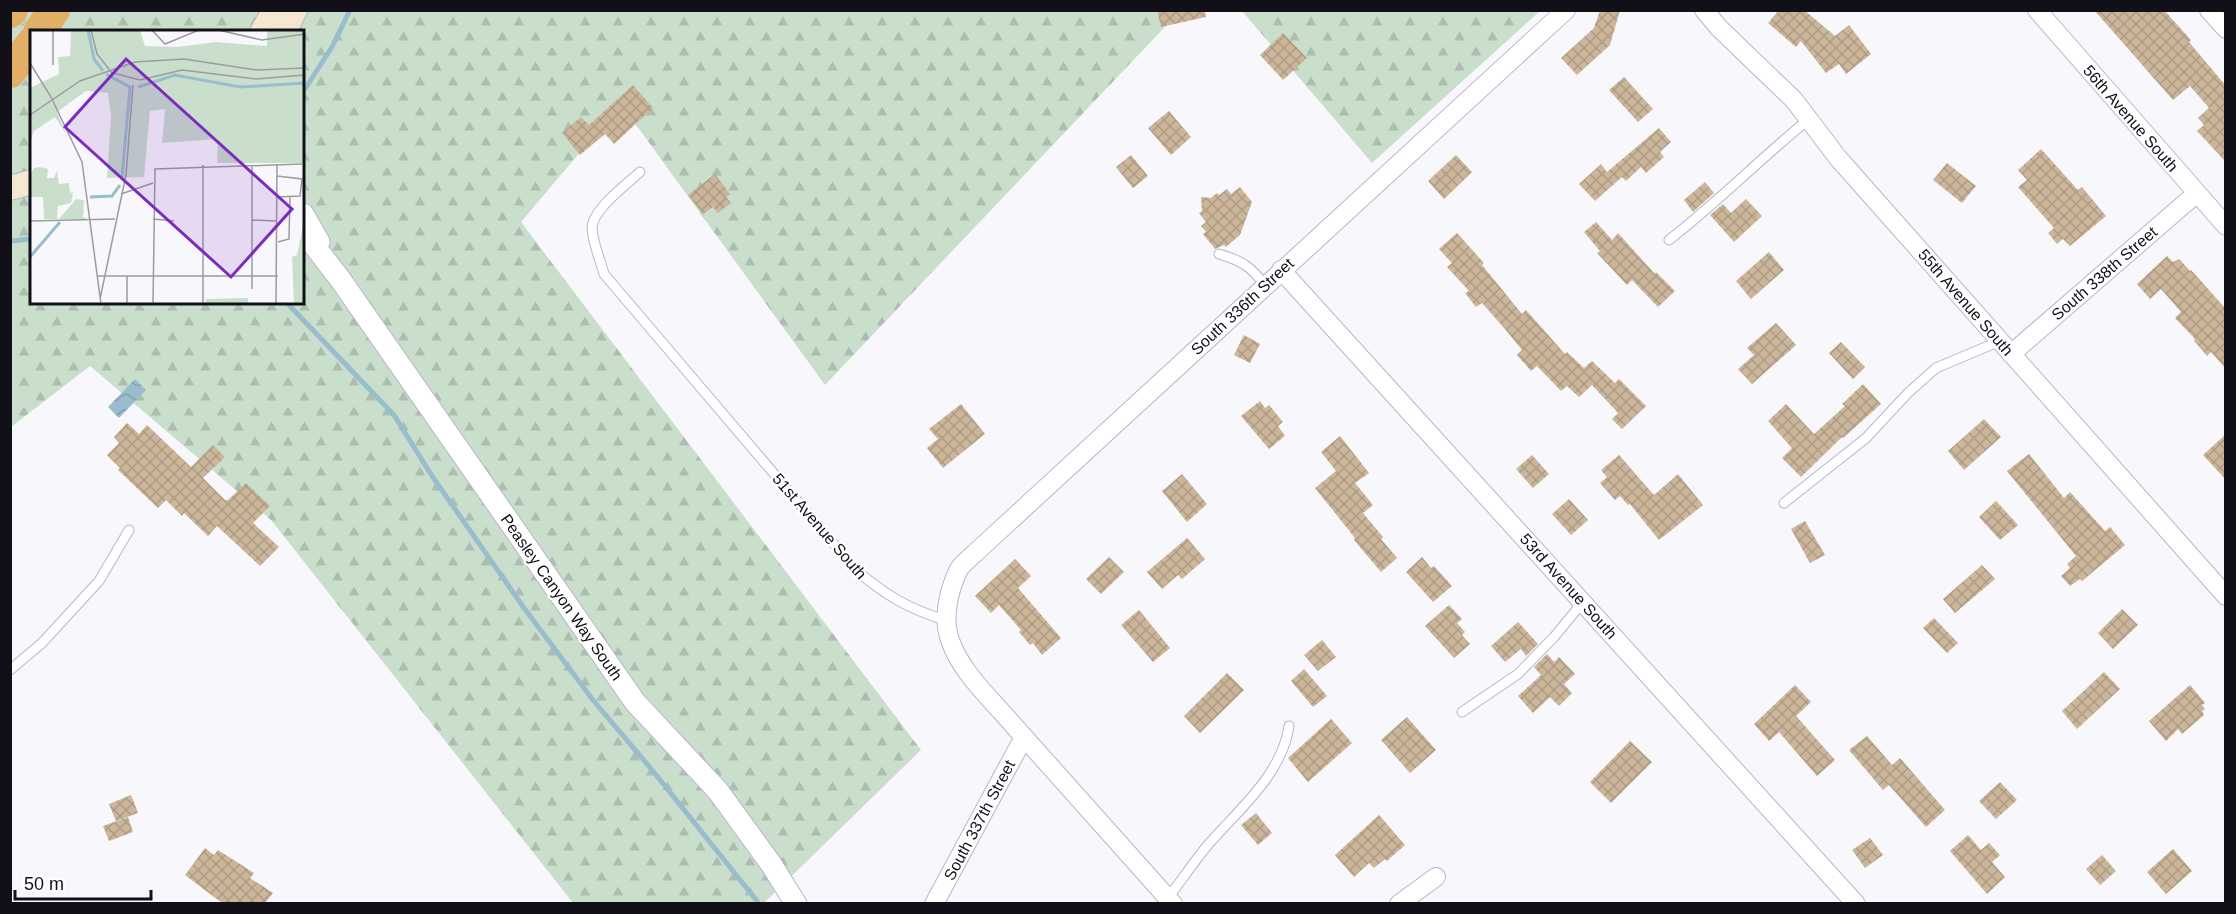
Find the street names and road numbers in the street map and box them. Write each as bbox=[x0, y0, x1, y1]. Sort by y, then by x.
street label: 56th Avenue South bbox=[2080, 62, 2181, 175]
street label: South 338th Street bbox=[2048, 223, 2161, 324]
street label: 55th Avenue South bbox=[1915, 246, 2016, 359]
street label: South 336th Street bbox=[1188, 254, 1297, 358]
street label: 51st Avenue South bbox=[769, 470, 870, 582]
street label: Peasley Canyon Way South bbox=[498, 511, 626, 684]
street label: 53rd Avenue South bbox=[1517, 530, 1620, 642]
street label: South 337th Street bbox=[941, 757, 1019, 883]

